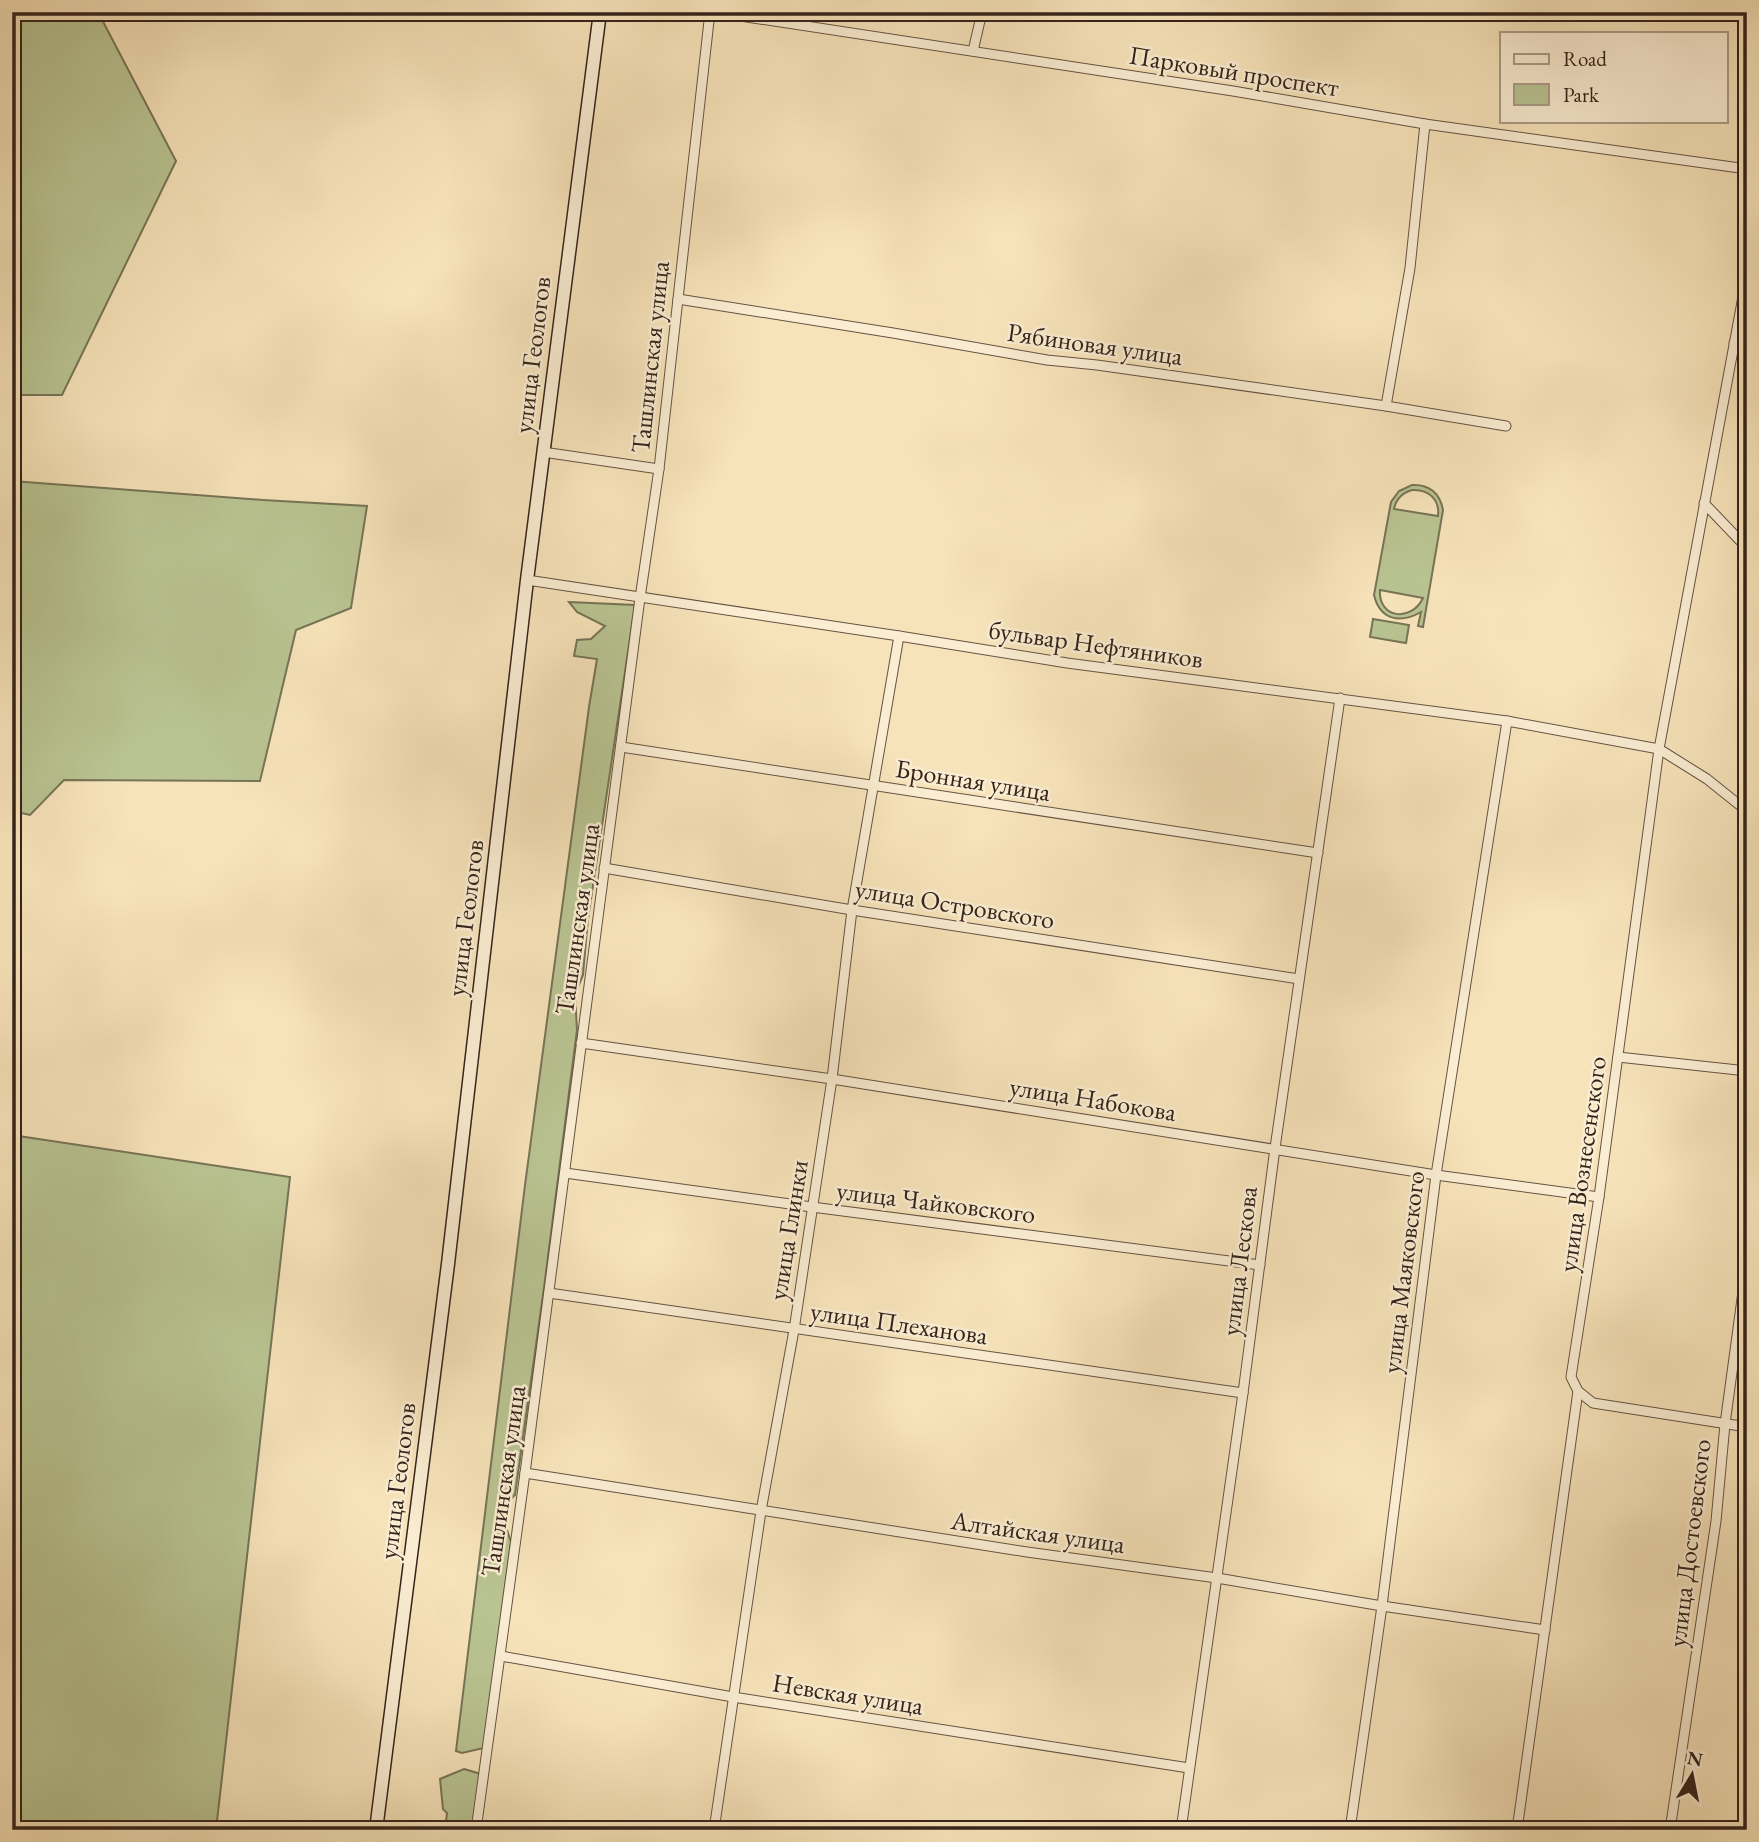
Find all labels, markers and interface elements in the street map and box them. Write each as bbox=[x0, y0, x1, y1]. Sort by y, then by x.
legend bbox=[1500, 32, 1728, 122]
street label: Парковый проспект bbox=[1127, 38, 1342, 104]
text: Road bbox=[1563, 45, 1607, 72]
text: Park bbox=[1563, 81, 1600, 108]
street label: Ташлинская улица bbox=[623, 259, 677, 455]
street label: улица Геологов bbox=[506, 275, 558, 435]
street label: Рябиновая улица bbox=[1005, 315, 1185, 373]
street label: бульвар Нефтяников bbox=[987, 612, 1205, 676]
street label: Бронная улица bbox=[893, 751, 1054, 809]
street label: Ташлинская улица bbox=[547, 820, 607, 1017]
street label: улица Геологов bbox=[439, 838, 491, 998]
street label: улица Островского bbox=[853, 871, 1057, 937]
street label: улица Вознесенского bbox=[1550, 1054, 1614, 1274]
street label: улица Набокова bbox=[1007, 1069, 1179, 1129]
street label: улица Глинки bbox=[760, 1157, 816, 1303]
street label: улица Маяковского bbox=[1374, 1169, 1432, 1375]
street label: улица Чайковского bbox=[834, 1173, 1038, 1231]
street label: улица Лескова bbox=[1213, 1184, 1265, 1338]
street label: улица Плеханова bbox=[808, 1294, 990, 1352]
street label: Ташлинская улица bbox=[473, 1382, 533, 1579]
street label: улица Геологов bbox=[371, 1401, 423, 1561]
street label: улица Достоевского bbox=[1659, 1437, 1719, 1649]
street label: Алтайская улица bbox=[948, 1503, 1128, 1561]
street label: Невская улица bbox=[770, 1665, 927, 1723]
north arrow bbox=[1658, 1741, 1728, 1811]
text: N bbox=[1685, 1745, 1705, 1773]

